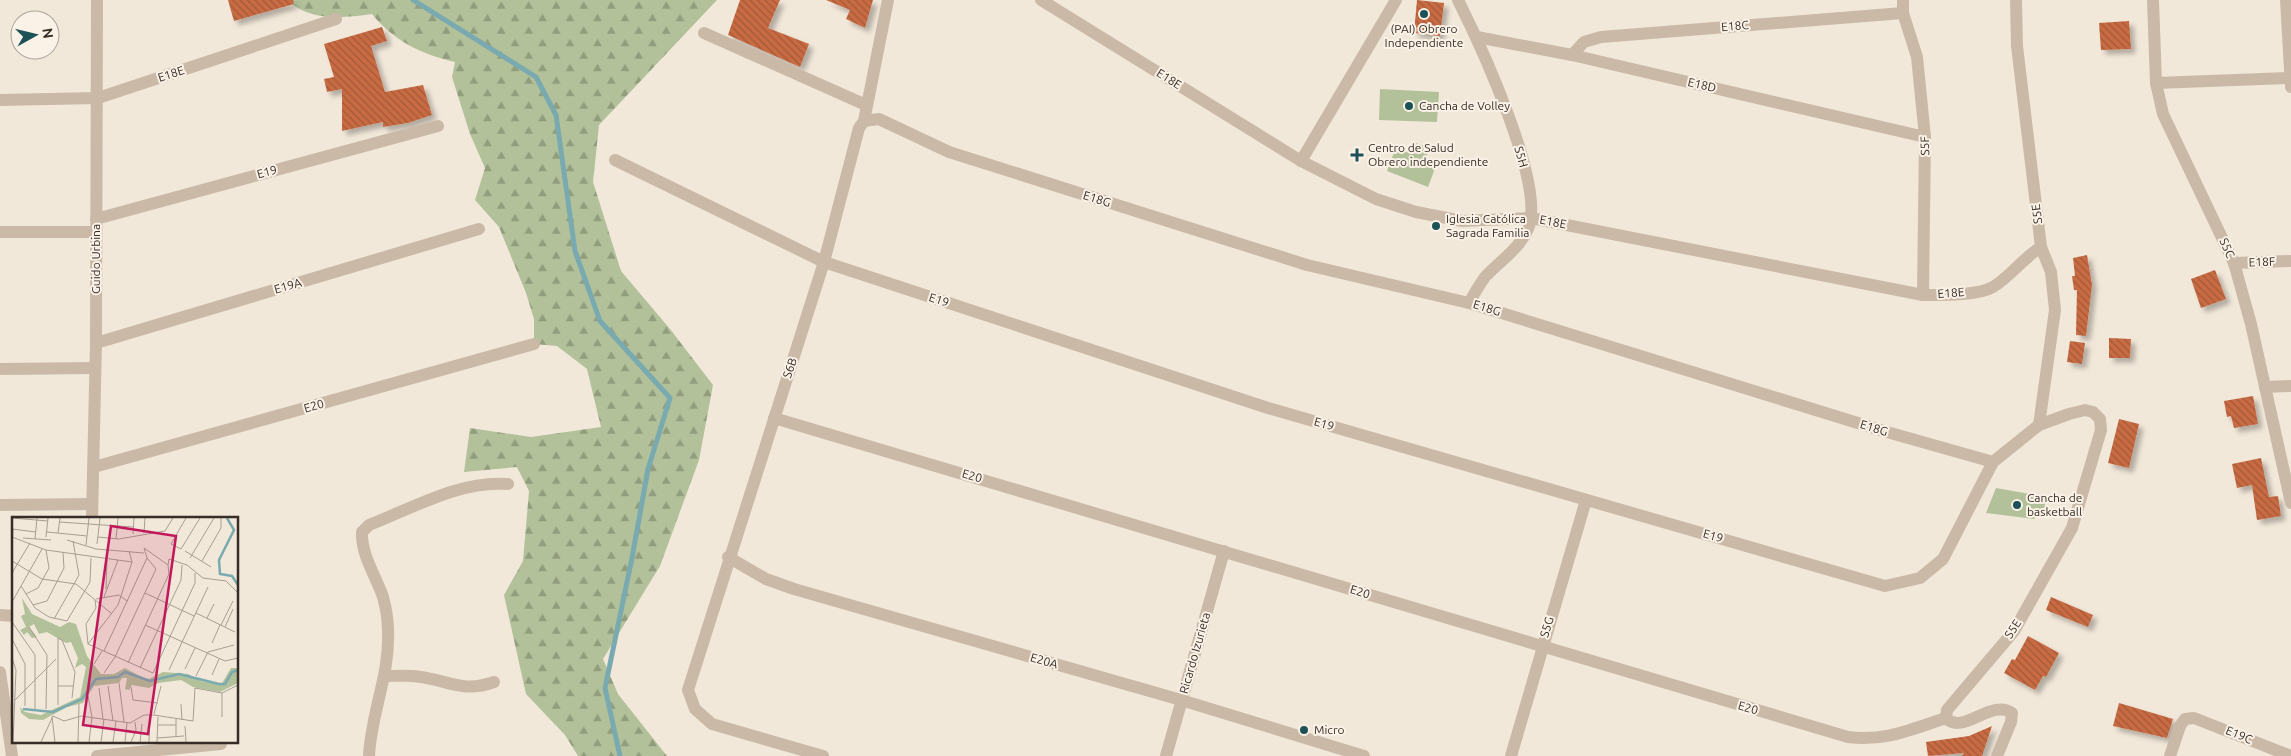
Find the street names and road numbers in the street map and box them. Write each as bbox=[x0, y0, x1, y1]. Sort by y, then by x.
street label: E18C bbox=[1721, 18, 1750, 33]
street label: E18E bbox=[156, 63, 186, 84]
street label: E18E bbox=[1154, 66, 1184, 91]
street label: E18D bbox=[1687, 75, 1718, 94]
street label: S5F bbox=[1918, 136, 1931, 156]
street label: S5H bbox=[1512, 145, 1531, 169]
street label: E19 bbox=[255, 163, 278, 180]
street label: E18G bbox=[1082, 188, 1113, 209]
street label: S5E bbox=[2029, 203, 2044, 225]
street label: E18E bbox=[1539, 213, 1568, 231]
street label: Guido Urbina bbox=[89, 224, 102, 294]
street label: S5C bbox=[2217, 236, 2238, 260]
street label: E18F bbox=[2248, 255, 2275, 268]
street label: E19A bbox=[273, 275, 303, 296]
street label: E18E bbox=[1937, 285, 1965, 300]
street label: E19 bbox=[928, 290, 951, 309]
street label: E18G bbox=[1472, 297, 1503, 318]
street label: S6B bbox=[780, 356, 799, 380]
street label: E20 bbox=[302, 396, 326, 415]
street label: E19 bbox=[1313, 414, 1336, 433]
street label: E18G bbox=[1859, 417, 1890, 438]
street label: E20 bbox=[961, 466, 984, 485]
street label: E19 bbox=[1702, 526, 1725, 545]
street label: E20 bbox=[1349, 582, 1372, 601]
street label: Ricardo Izurieta bbox=[1177, 611, 1212, 695]
street label: S5G bbox=[1537, 615, 1556, 639]
street label: S5E bbox=[2002, 617, 2024, 641]
street label: E20A bbox=[1029, 650, 1060, 671]
street label: E20 bbox=[1737, 698, 1760, 717]
street label: E19C bbox=[2224, 723, 2255, 746]

